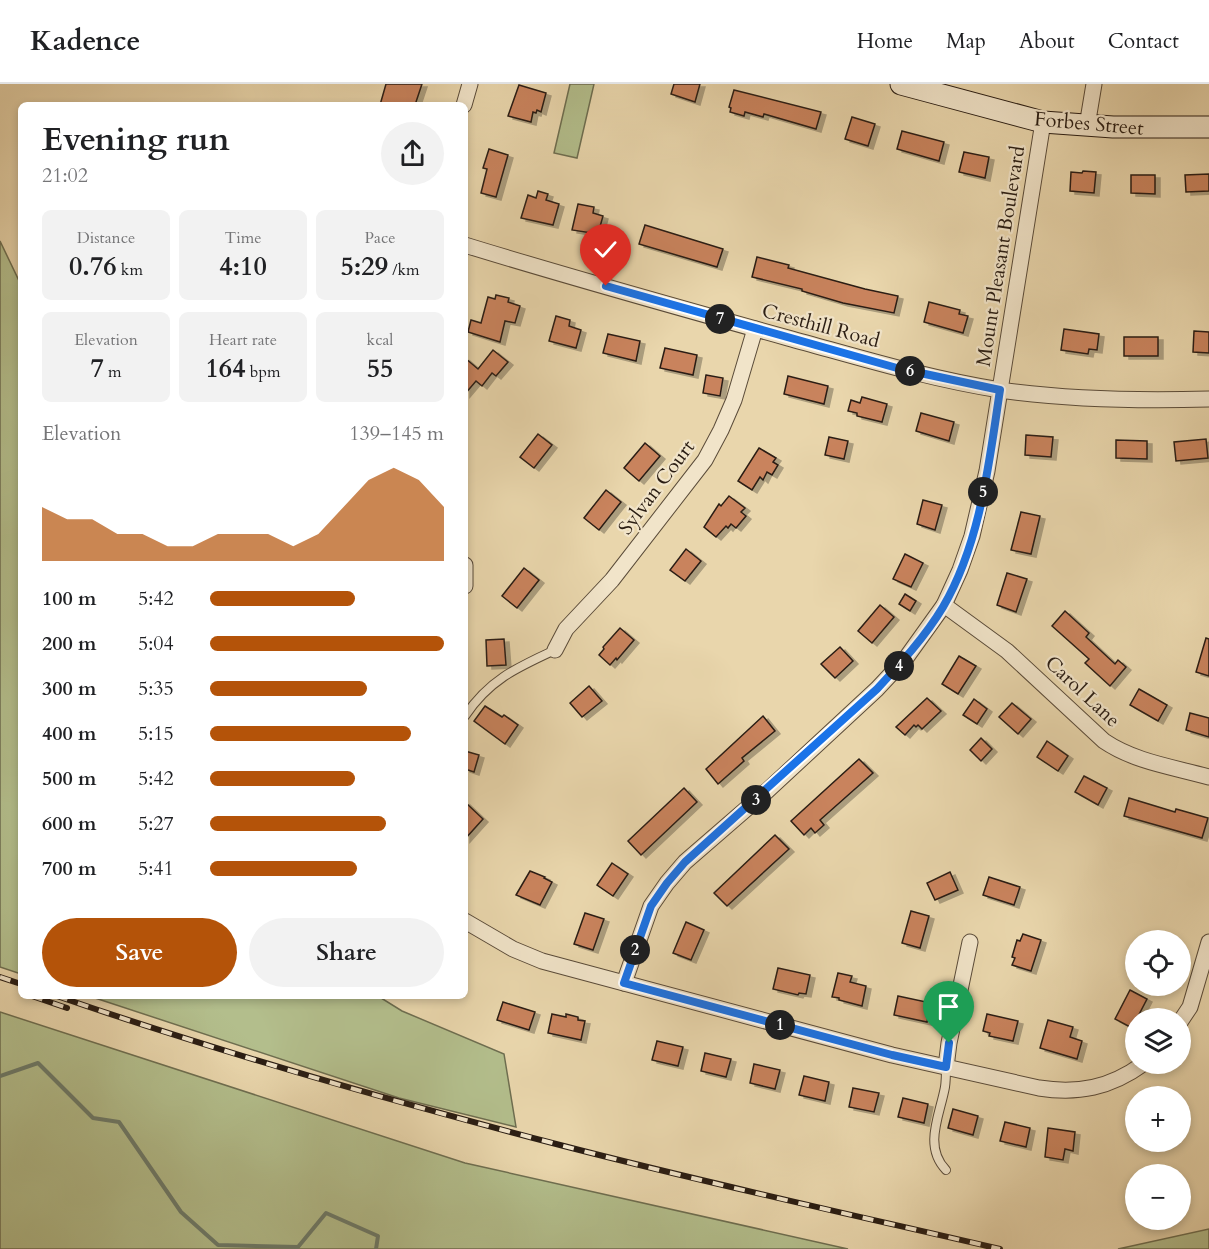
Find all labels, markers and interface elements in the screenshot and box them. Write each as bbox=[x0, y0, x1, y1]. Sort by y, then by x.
text: Kadence bbox=[30, 22, 140, 60]
text: Home bbox=[857, 27, 913, 56]
text: Map bbox=[946, 27, 986, 56]
text: About bbox=[1019, 27, 1075, 56]
text: Contact bbox=[1108, 27, 1179, 56]
street label: Forbes Street bbox=[1033, 105, 1145, 142]
text: Evening run bbox=[42, 117, 230, 162]
button: share bbox=[381, 122, 444, 185]
street label: Mount Pleasant Boulevard bbox=[970, 144, 1031, 368]
text: 21:02 bbox=[42, 162, 88, 189]
pin bbox=[580, 224, 631, 286]
text: Distance bbox=[77, 227, 135, 249]
text: Time bbox=[224, 227, 262, 249]
text: Pace bbox=[365, 227, 395, 249]
icon: check bbox=[589, 233, 622, 266]
text: 0.76 bbox=[69, 249, 117, 284]
text: 4:10 bbox=[219, 249, 267, 284]
text: 5:29 bbox=[340, 249, 388, 284]
text: km bbox=[117, 259, 143, 281]
text: /km bbox=[388, 259, 420, 281]
street label: Cresthill Road bbox=[759, 297, 883, 354]
pin: 7 bbox=[705, 304, 735, 334]
text: 7 bbox=[716, 308, 724, 330]
text: Elevation bbox=[74, 329, 138, 351]
text: Heart rate bbox=[209, 329, 277, 351]
text: kcal bbox=[367, 329, 393, 351]
text: 7 bbox=[90, 351, 104, 386]
text: 164 bbox=[206, 351, 246, 386]
text: 55 bbox=[367, 351, 393, 386]
pin: 6 bbox=[895, 356, 925, 386]
text: 6 bbox=[906, 360, 914, 382]
text: m bbox=[104, 361, 122, 383]
text: bpm bbox=[246, 361, 280, 383]
text: Elevation bbox=[42, 420, 121, 447]
text: 139–145 m bbox=[349, 420, 444, 447]
street label: Sylvan Court bbox=[612, 434, 701, 540]
pin: 5 bbox=[968, 477, 998, 507]
text: 5 bbox=[979, 481, 987, 503]
text: 100 m bbox=[42, 585, 97, 612]
text: 5:42 bbox=[138, 585, 174, 612]
text: 200 m bbox=[42, 630, 97, 657]
text: 5:04 bbox=[138, 630, 174, 657]
street label: Carol Lane bbox=[1039, 650, 1126, 733]
pin: 4 bbox=[884, 651, 914, 681]
text: 4 bbox=[895, 655, 903, 677]
text: 300 m bbox=[42, 675, 97, 702]
text: 5:35 bbox=[138, 675, 174, 702]
text: 400 m bbox=[42, 720, 97, 747]
text: 5:15 bbox=[138, 720, 174, 747]
text: 500 m bbox=[42, 765, 97, 792]
text: 5:42 bbox=[138, 765, 174, 792]
pin: 3 bbox=[741, 785, 771, 815]
text: 3 bbox=[752, 789, 760, 811]
text: 600 m bbox=[42, 810, 97, 837]
text: 5:27 bbox=[138, 810, 174, 837]
text: 700 m bbox=[42, 855, 97, 882]
text: 5:41 bbox=[138, 855, 174, 882]
button: Save bbox=[42, 918, 237, 987]
button: Share bbox=[249, 918, 444, 987]
map controls bbox=[1125, 930, 1191, 1230]
button: locate bbox=[1125, 930, 1191, 996]
pin: 2 bbox=[620, 935, 650, 965]
text: 2 bbox=[631, 939, 639, 961]
pin bbox=[923, 981, 974, 1043]
icon: arrive bbox=[932, 990, 965, 1023]
button: layers bbox=[1125, 1008, 1191, 1074]
pin: 1 bbox=[765, 1010, 795, 1040]
text: 1 bbox=[776, 1014, 784, 1036]
button: + bbox=[1125, 1086, 1191, 1152]
button: − bbox=[1125, 1164, 1191, 1230]

